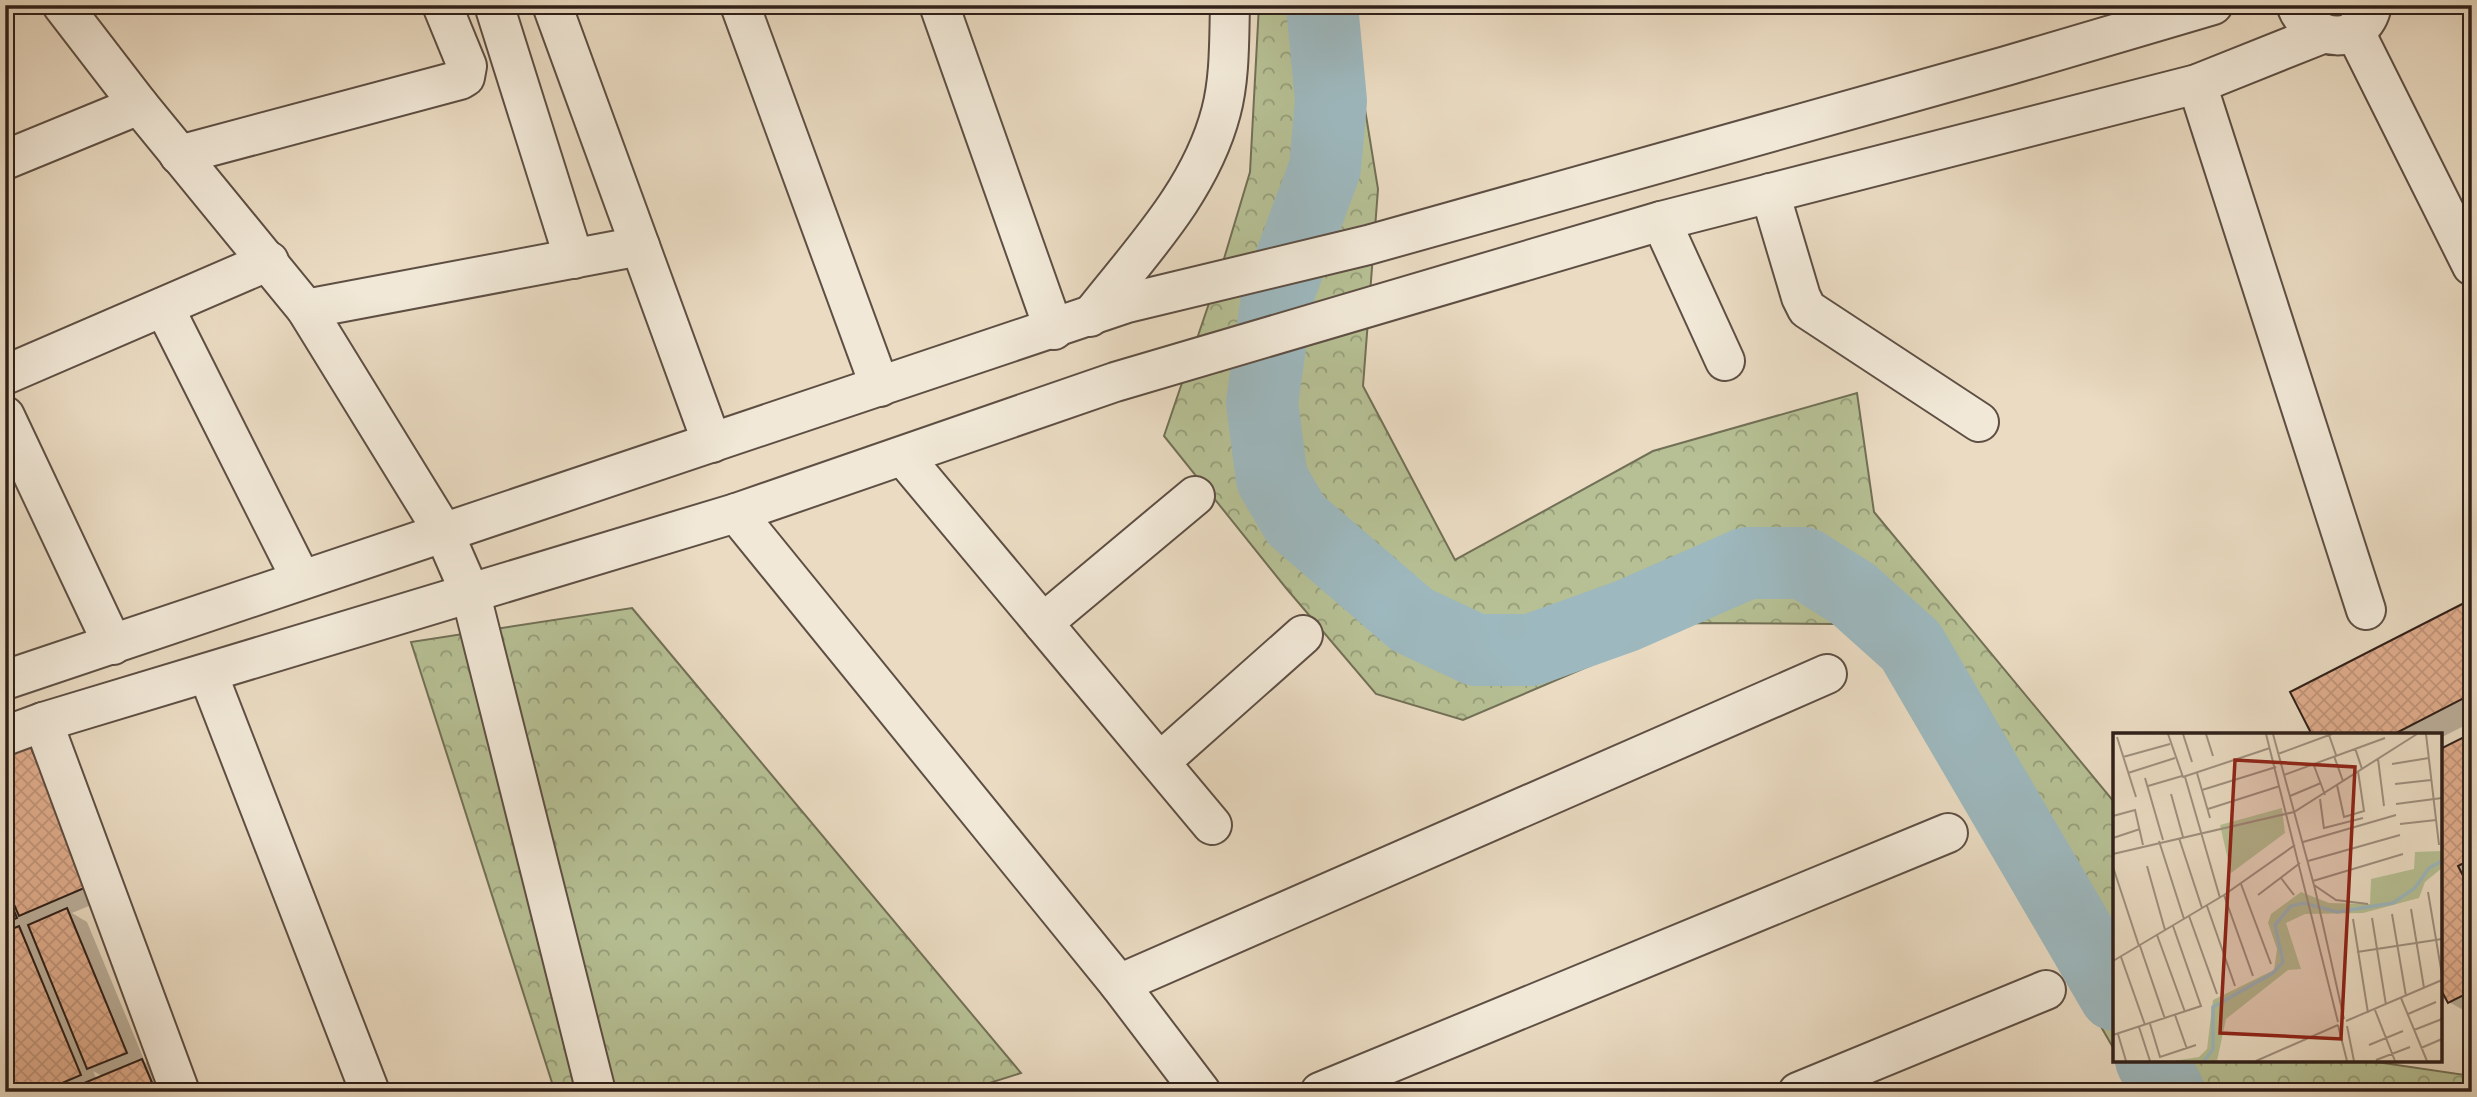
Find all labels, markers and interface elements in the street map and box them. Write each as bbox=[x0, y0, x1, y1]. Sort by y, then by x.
inset map bbox=[2113, 733, 2442, 1062]

